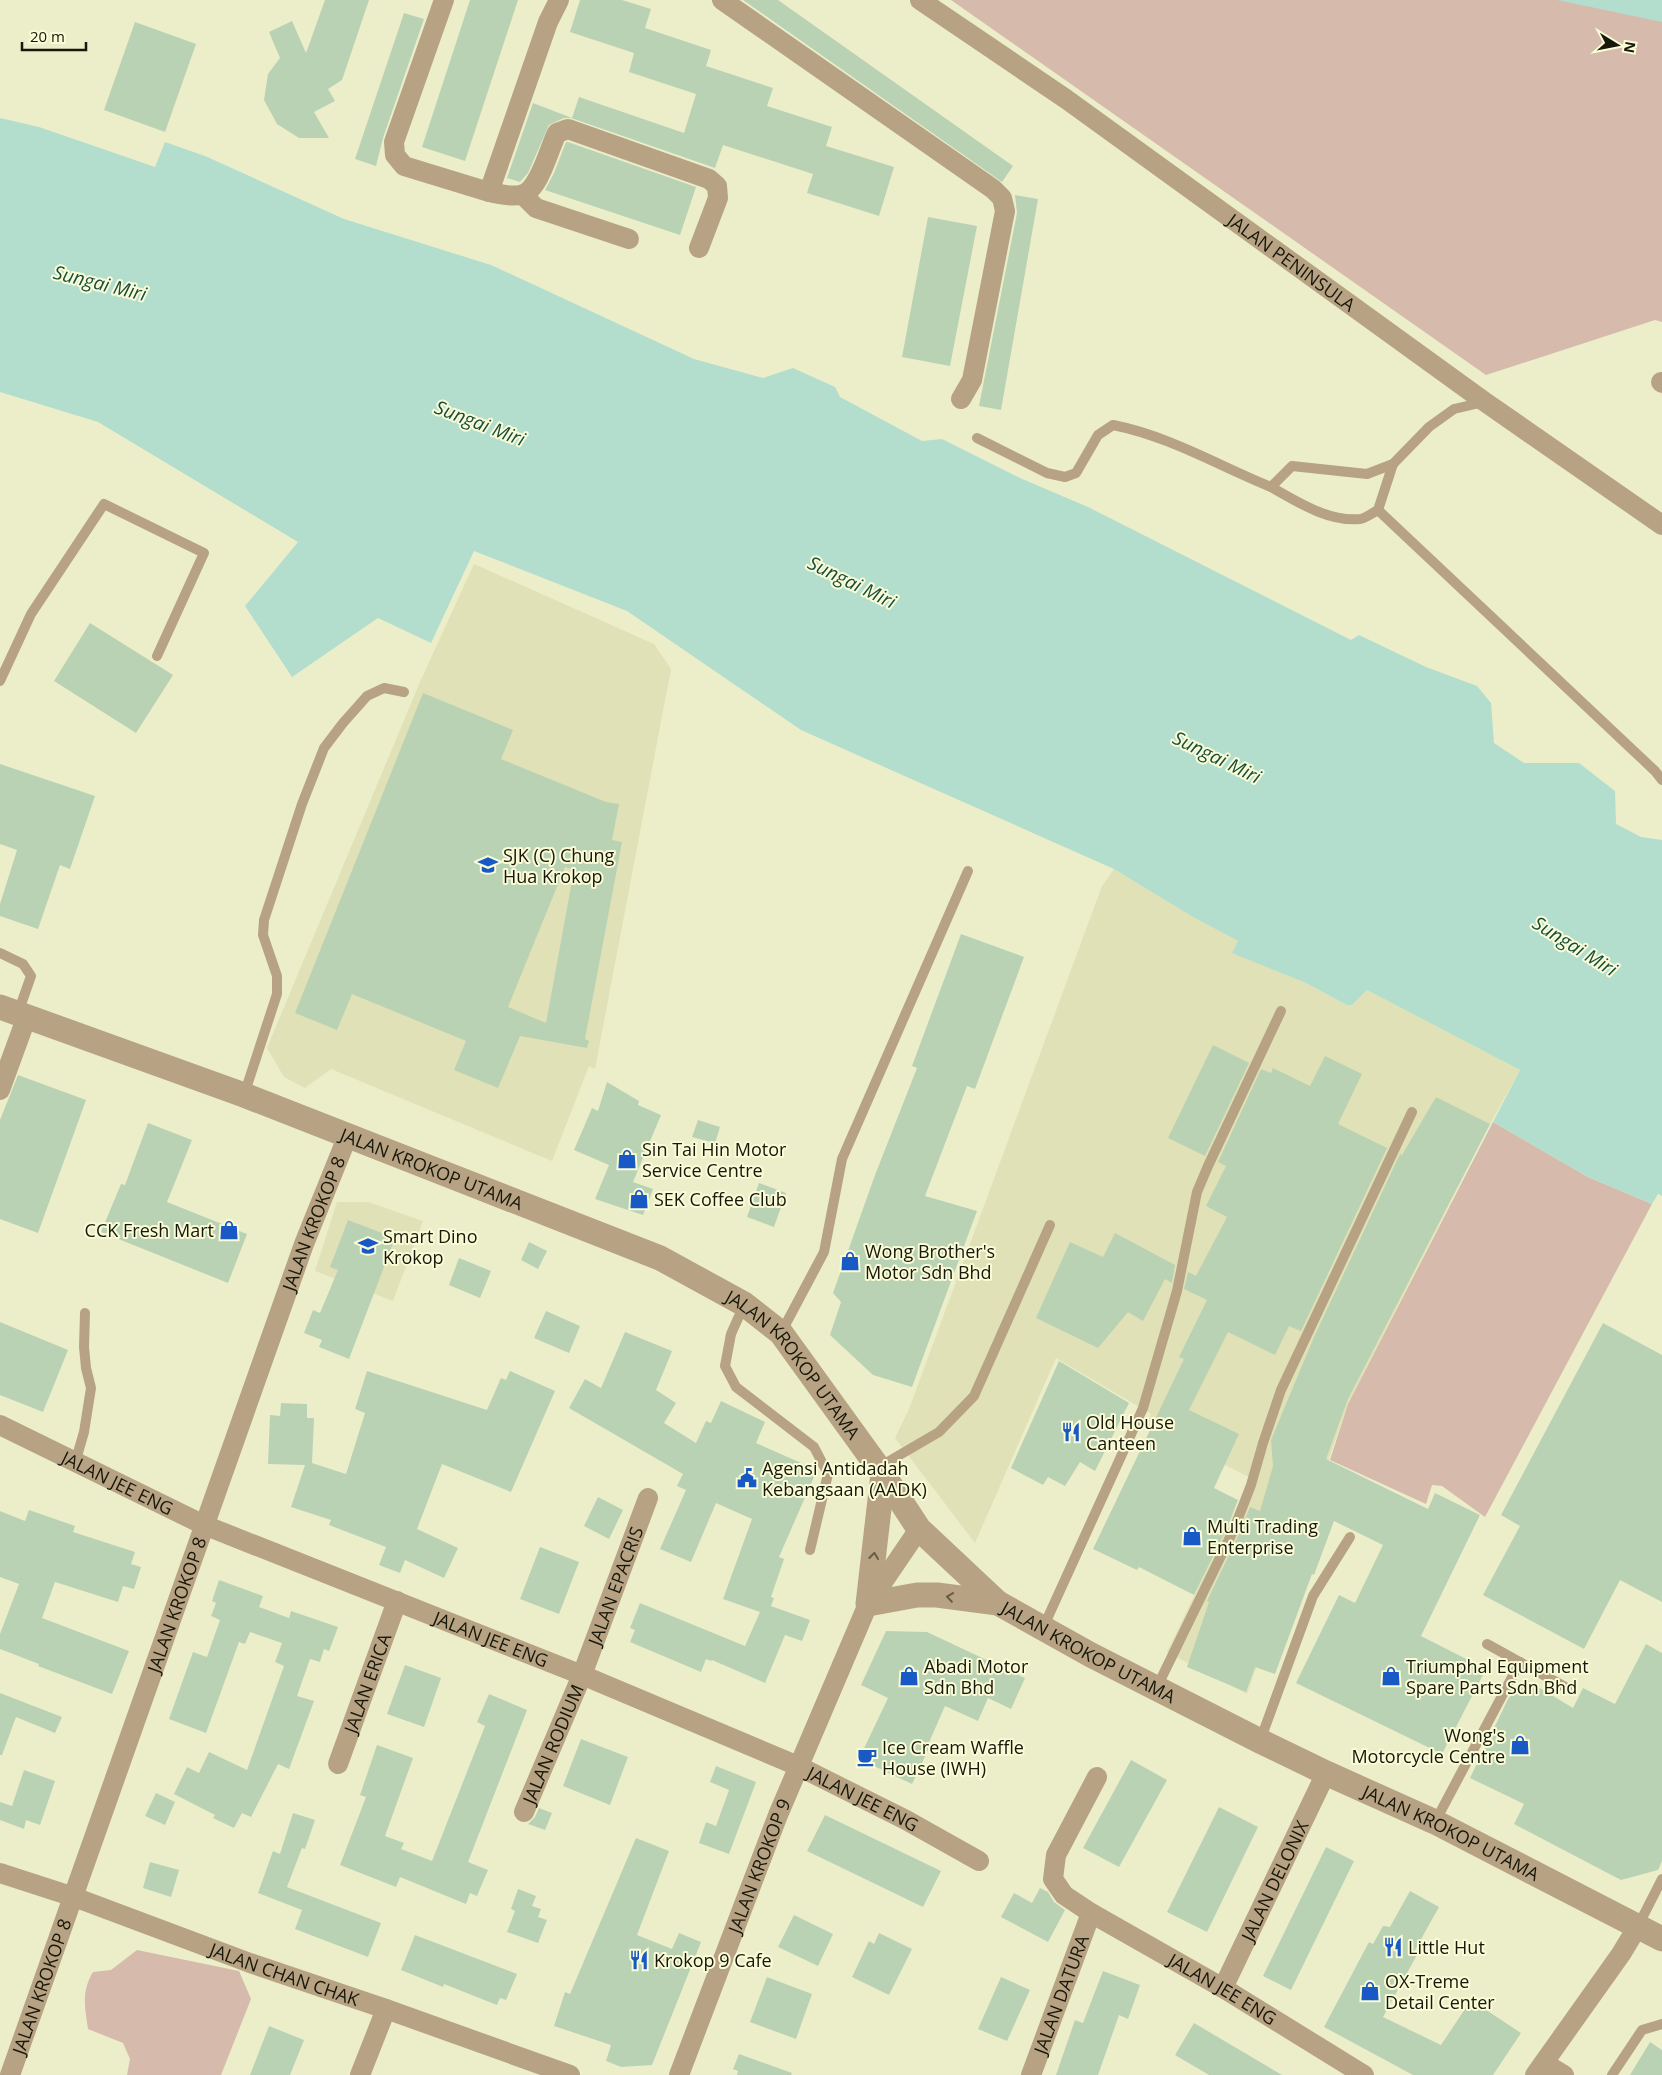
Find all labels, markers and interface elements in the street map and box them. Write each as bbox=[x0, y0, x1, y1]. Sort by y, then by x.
scale bar bbox=[22, 20, 86, 52]
north arrow bbox=[1592, 20, 1642, 70]
text: 20 m bbox=[30, 26, 65, 46]
text: N bbox=[1620, 40, 1641, 55]
street label: JALAN PENINSULA bbox=[1221, 207, 1361, 317]
water label: Sungai Miri bbox=[51, 259, 150, 307]
water label: Sungai Miri bbox=[431, 394, 530, 453]
water label: Sungai Miri bbox=[804, 550, 901, 615]
water label: Sungai Miri bbox=[1169, 725, 1266, 790]
place label: SJK (C) Chung Hua Krokop bbox=[503, 843, 614, 888]
school or university icon: SJK (C) Chung Hua Krokop bbox=[477, 854, 499, 876]
water label: Sungai Miri bbox=[1528, 910, 1623, 983]
street label: JALAN KROKOP UTAMA bbox=[335, 1121, 527, 1215]
place label: Sin Tai Hin Motor Service Centre bbox=[642, 1137, 787, 1182]
shop icon: Sin Tai Hin Motor Service Centre bbox=[616, 1148, 638, 1170]
street label: JALAN KROKOP 8 bbox=[276, 1153, 350, 1296]
place label: SEK Coffee Club bbox=[654, 1187, 787, 1211]
shop icon: SEK Coffee Club bbox=[628, 1188, 650, 1210]
place label: CCK Fresh Mart bbox=[85, 1218, 214, 1242]
shop icon: CCK Fresh Mart bbox=[218, 1219, 240, 1241]
place label: Smart Dino Krokop bbox=[383, 1224, 477, 1269]
school or university icon: Smart Dino Krokop bbox=[357, 1235, 379, 1257]
place label: Wong Brother's Motor Sdn Bhd bbox=[865, 1239, 995, 1284]
shop icon: Wong Brother's Motor Sdn Bhd bbox=[839, 1250, 861, 1272]
street label: JALAN KROKOP UTAMA bbox=[720, 1283, 866, 1444]
place label: Old House Canteen bbox=[1086, 1410, 1174, 1455]
restaurant icon: Old House Canteen bbox=[1060, 1421, 1082, 1443]
street label: JALAN JEE ENG bbox=[56, 1444, 177, 1520]
place label: Agensi Antidadah Kebangsaan (AADK) bbox=[762, 1456, 927, 1501]
public building icon: Agensi Antidadah Kebangsaan (AADK) bbox=[736, 1467, 758, 1489]
place label: Multi Trading Enterprise bbox=[1207, 1514, 1318, 1559]
street label: JALAN EPACRIS bbox=[582, 1523, 648, 1650]
shop icon: Multi Trading Enterprise bbox=[1181, 1525, 1203, 1547]
street label: JALAN KROKOP 8 bbox=[141, 1533, 211, 1678]
one-way arrow bbox=[868, 1552, 879, 1560]
one-way arrow bbox=[946, 1592, 954, 1603]
street label: JALAN KROKOP UTAMA bbox=[996, 1594, 1180, 1708]
street label: JALAN JEE ENG bbox=[428, 1605, 552, 1672]
street label: JALAN ERICA bbox=[338, 1630, 396, 1738]
place label: Abadi Motor Sdn Bhd bbox=[924, 1654, 1029, 1699]
place label: Triumphal Equipment Spare Parts Sdn Bhd bbox=[1406, 1654, 1589, 1699]
shop icon: Abadi Motor Sdn Bhd bbox=[898, 1665, 920, 1687]
shop icon: Triumphal Equipment Spare Parts Sdn Bhd bbox=[1380, 1665, 1402, 1687]
street label: JALAN RODIUM bbox=[516, 1680, 589, 1809]
place label: Wong's Motorcycle Centre bbox=[1351, 1723, 1505, 1768]
shop icon: Wong's Motorcycle Centre bbox=[1509, 1734, 1531, 1756]
place label: Ice Cream Waffle House (IWH) bbox=[882, 1735, 1024, 1780]
cafe icon: Ice Cream Waffle House (IWH) bbox=[856, 1746, 878, 1768]
street label: JALAN JEE ENG bbox=[802, 1760, 923, 1837]
street label: JALAN KROKOP UTAMA bbox=[1357, 1778, 1544, 1886]
street label: JALAN KROKOP 9 bbox=[721, 1795, 796, 1938]
street label: JALAN DELONIX bbox=[1234, 1816, 1314, 1947]
street label: JALAN KROKOP 8 bbox=[6, 1915, 76, 2059]
street label: JALAN DATURA bbox=[1027, 1931, 1094, 2059]
place label: Little Hut bbox=[1408, 1935, 1485, 1959]
street label: JALAN CHAN CHAK bbox=[205, 1936, 363, 2011]
restaurant icon: Little Hut bbox=[1382, 1936, 1404, 1958]
street label: JALAN JEE ENG bbox=[1163, 1947, 1281, 2030]
place label: Krokop 9 Cafe bbox=[654, 1948, 772, 1972]
restaurant icon: Krokop 9 Cafe bbox=[628, 1949, 650, 1971]
place label: OX-Treme Detail Center bbox=[1385, 1969, 1495, 2014]
shop icon: OX-Treme Detail Center bbox=[1359, 1980, 1381, 2002]

